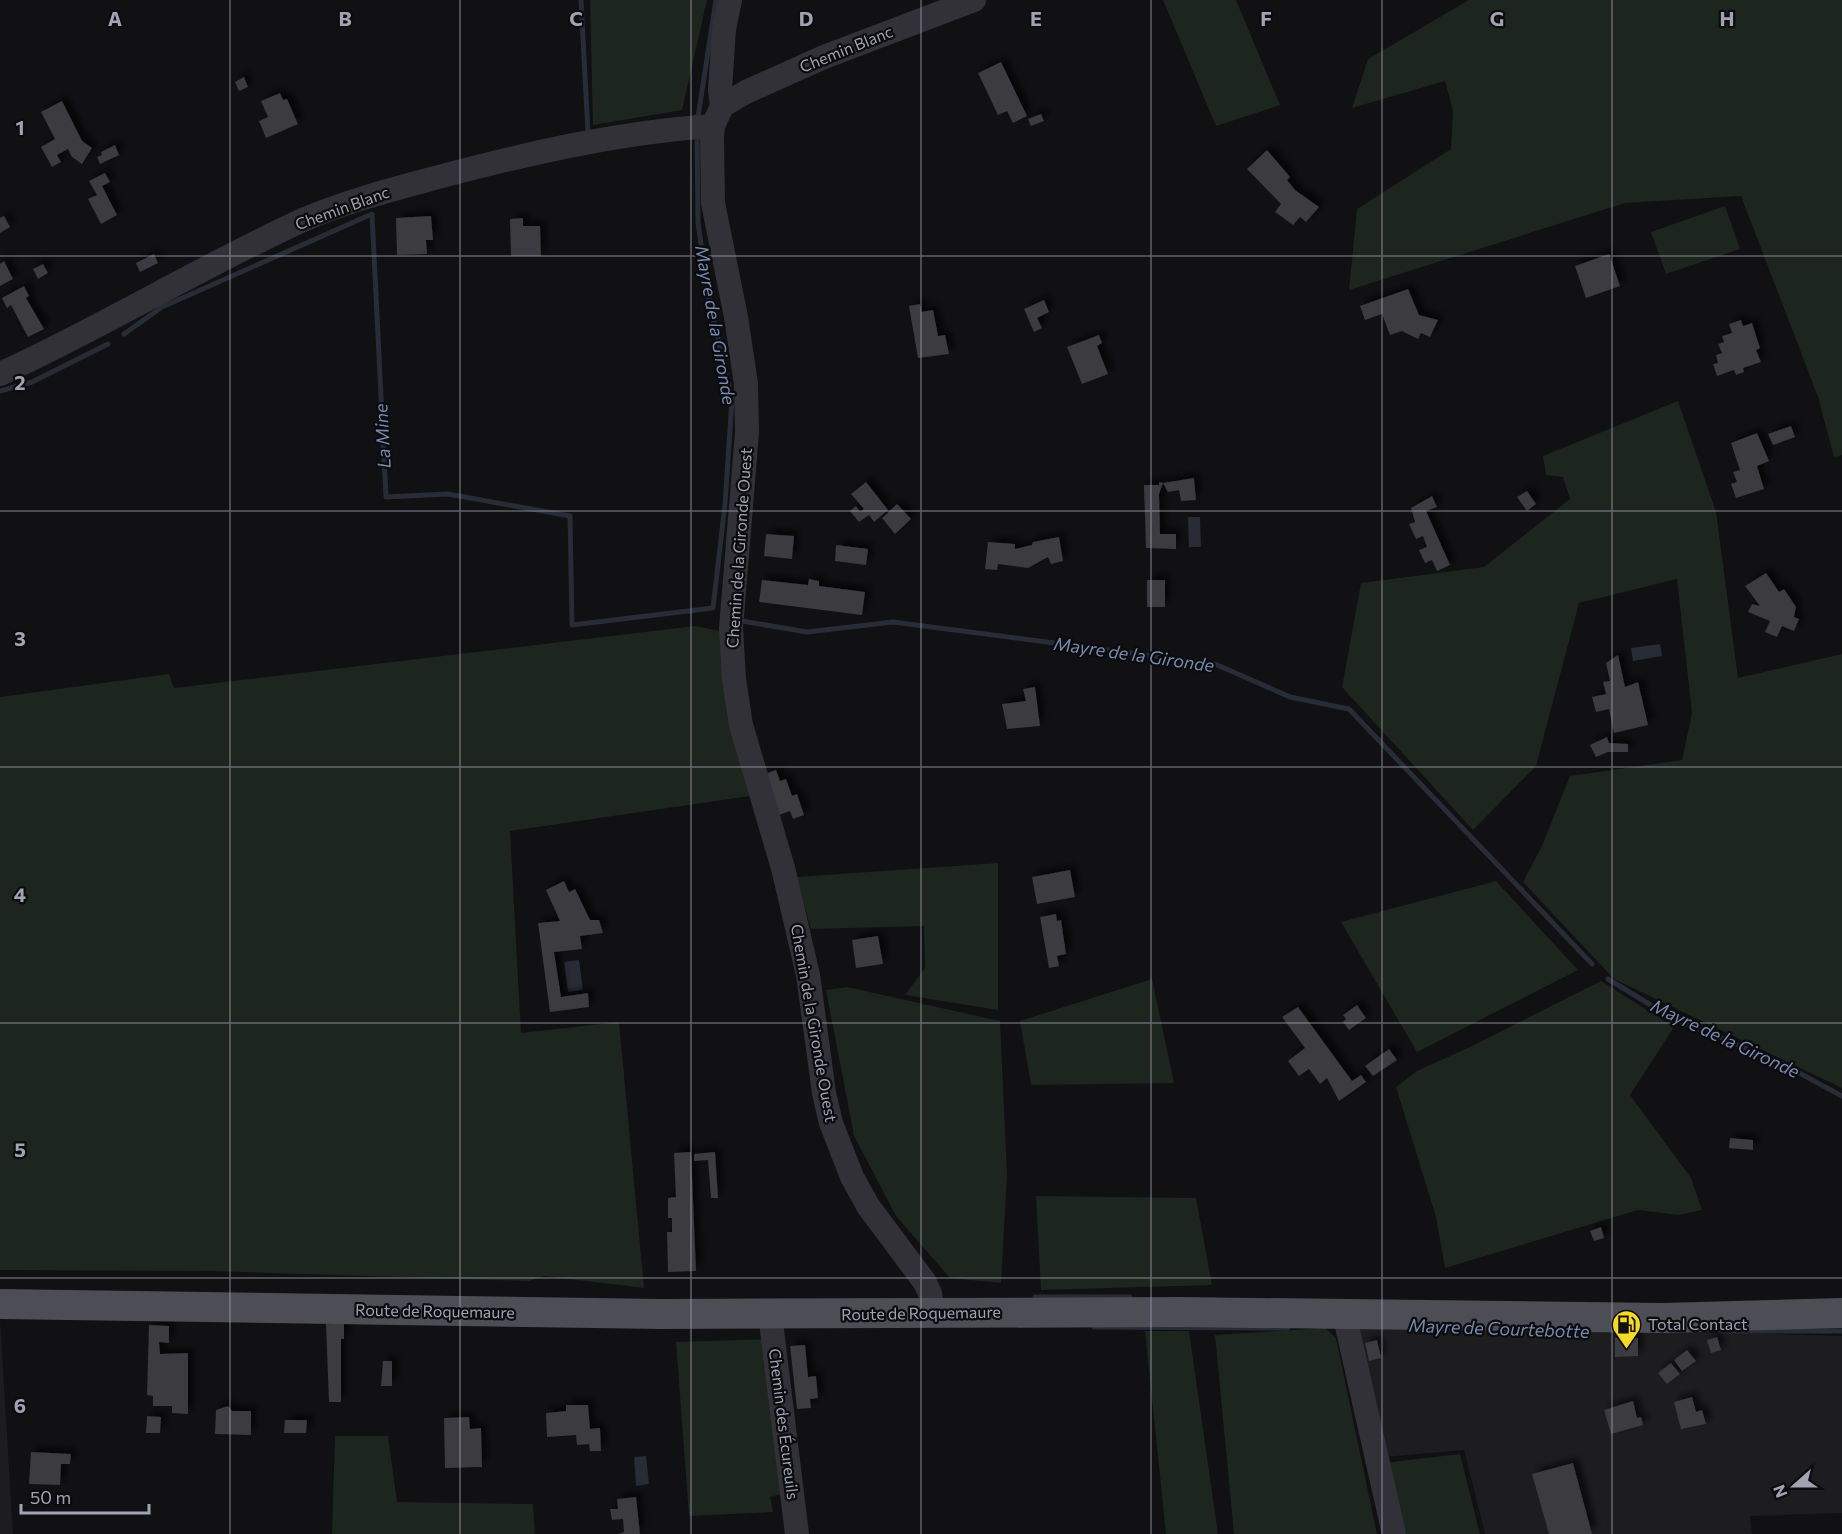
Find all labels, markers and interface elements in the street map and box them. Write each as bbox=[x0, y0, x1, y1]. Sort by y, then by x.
text: A bbox=[108, 6, 122, 30]
text: B bbox=[338, 6, 352, 30]
text: C bbox=[569, 6, 583, 30]
text: D bbox=[799, 6, 813, 30]
text: E bbox=[1030, 6, 1042, 30]
text: F bbox=[1260, 6, 1272, 30]
text: G bbox=[1490, 6, 1504, 30]
text: H bbox=[1720, 6, 1735, 30]
street label: Chemin Blanc bbox=[796, 21, 895, 76]
text: 1 bbox=[15, 115, 25, 139]
street label: Chemin Blanc bbox=[292, 182, 392, 233]
water label: Mayre de la Gironde bbox=[691, 243, 741, 407]
text: 2 bbox=[14, 370, 26, 394]
water label: La Mine bbox=[369, 403, 395, 469]
street label: Chemin de la Gironde Ouest bbox=[722, 447, 755, 649]
text: 3 bbox=[14, 626, 26, 650]
water label: Mayre de la Gironde bbox=[1053, 632, 1216, 676]
text: 4 bbox=[14, 882, 26, 906]
street label: Chemin de la Gironde Ouest bbox=[788, 922, 841, 1124]
water label: Mayre de la Gironde bbox=[1648, 994, 1804, 1082]
text: 5 bbox=[14, 1137, 26, 1161]
street label: Route de Roquemaure bbox=[355, 1300, 515, 1321]
street label: Route de Roquemaure bbox=[841, 1302, 1001, 1323]
fuel station icon: Total Contact bbox=[1611, 1308, 1643, 1350]
water label: Mayre de Courtebotte bbox=[1408, 1314, 1590, 1342]
place label: Total Contact bbox=[1648, 1314, 1748, 1333]
street label: Chemin des Écureuils bbox=[766, 1347, 803, 1501]
text: 6 bbox=[14, 1393, 26, 1417]
north arrow bbox=[1764, 1456, 1824, 1516]
scale bar bbox=[21, 1477, 148, 1515]
text: N bbox=[1769, 1483, 1791, 1501]
text: 50 m bbox=[30, 1486, 71, 1508]

